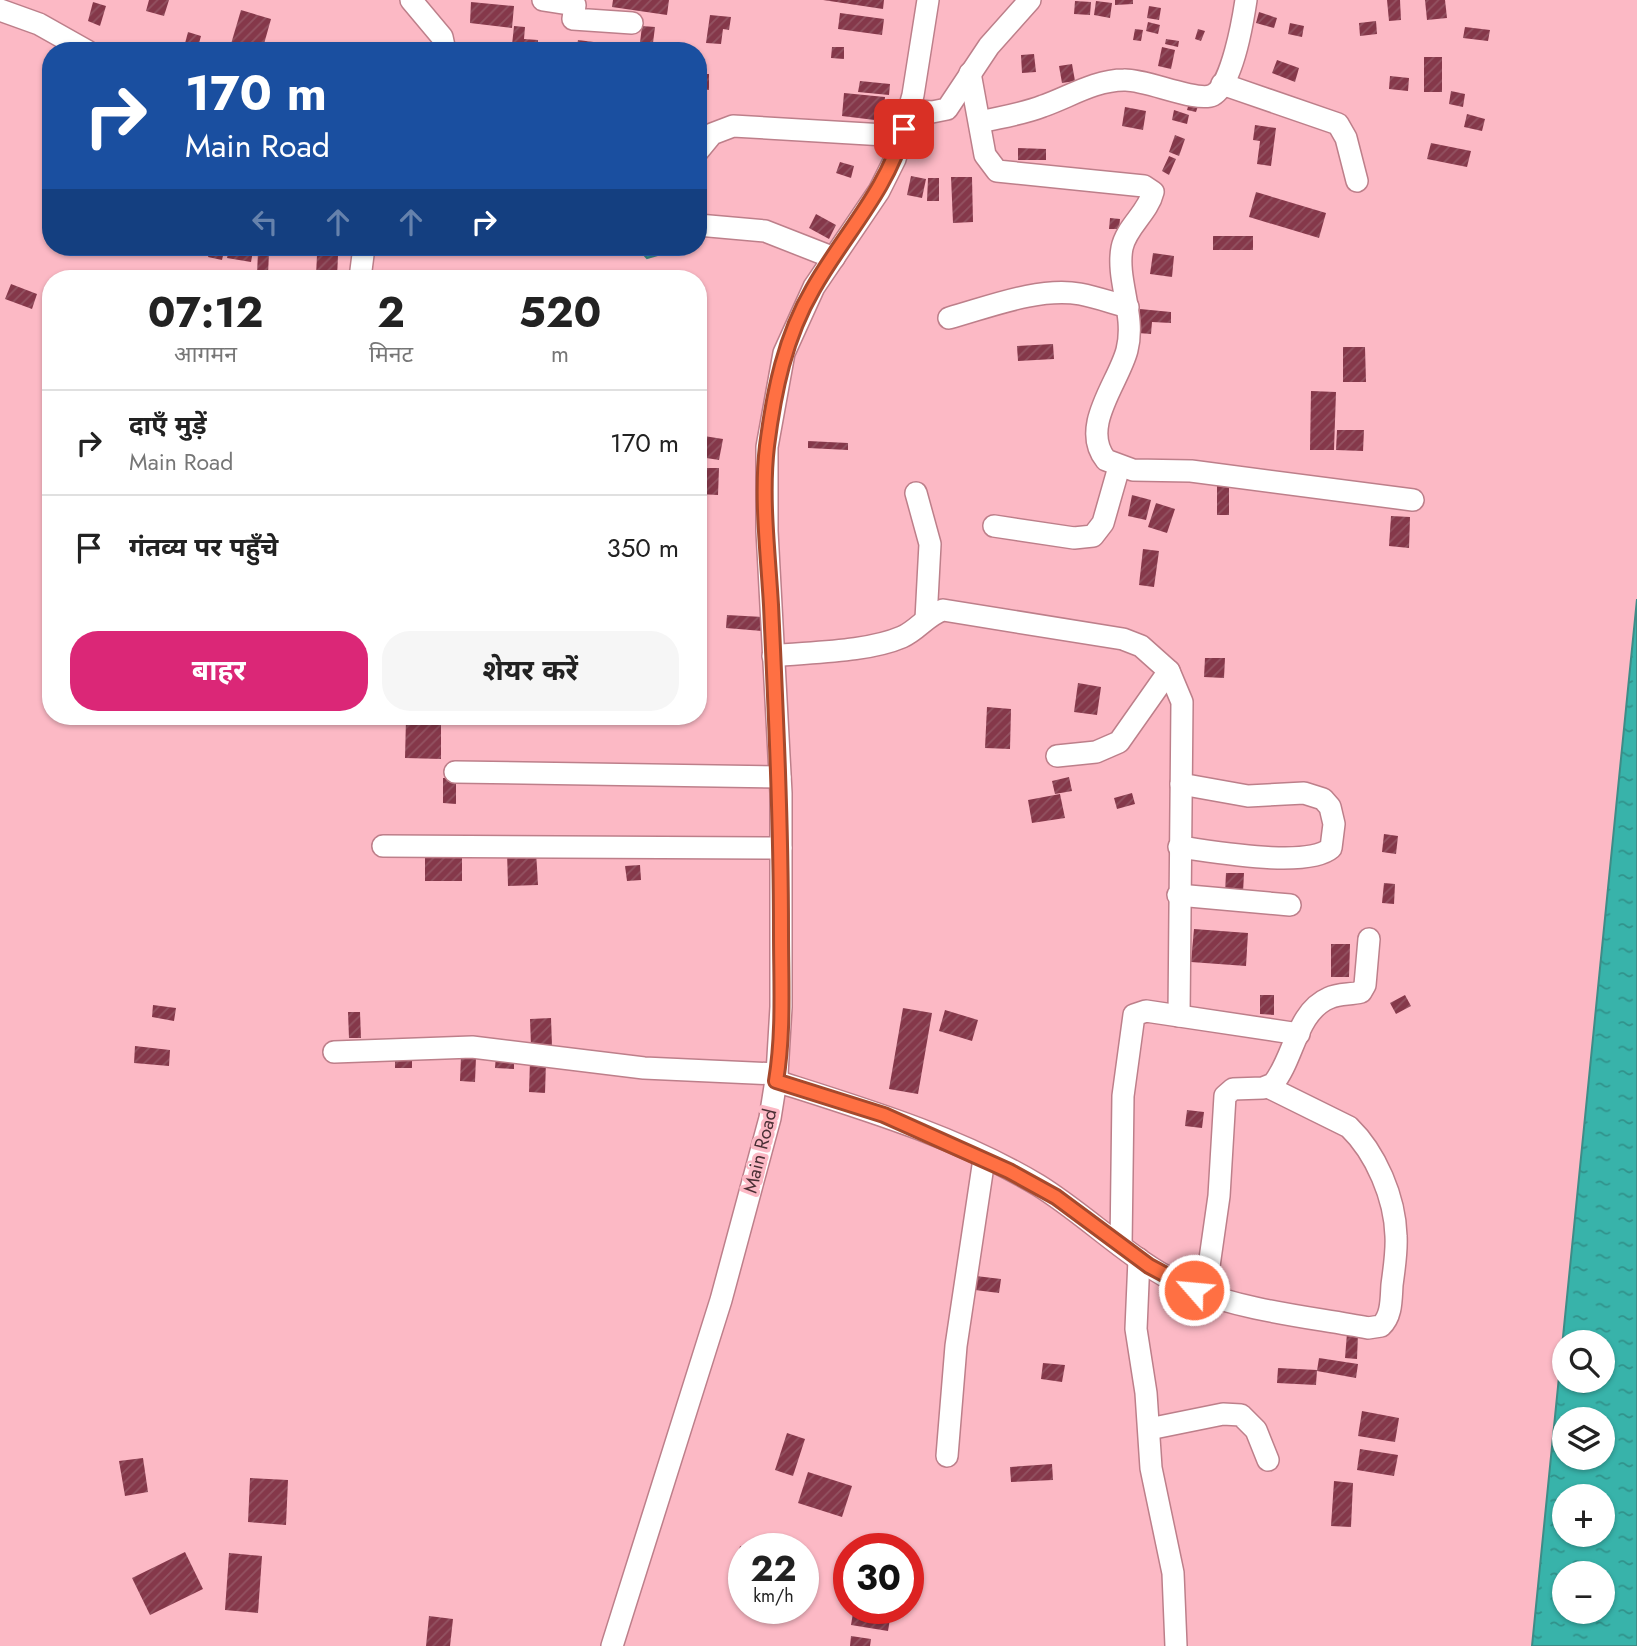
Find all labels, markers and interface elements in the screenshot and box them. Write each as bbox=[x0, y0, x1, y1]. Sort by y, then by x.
text: 170 m bbox=[185, 58, 327, 128]
icon: right bbox=[70, 70, 161, 161]
pin bbox=[874, 99, 934, 159]
icon: arrive bbox=[885, 110, 923, 148]
text: Main Road bbox=[185, 123, 330, 169]
icon: left bbox=[246, 203, 284, 241]
icon: ahead bbox=[319, 203, 357, 241]
icon: ahead bbox=[392, 203, 430, 241]
icon: right bbox=[465, 203, 503, 241]
text: 07:12 bbox=[148, 282, 263, 343]
text: 2 bbox=[377, 282, 405, 343]
text: 520 bbox=[519, 282, 601, 343]
text: आगमन bbox=[174, 337, 237, 371]
text: मिनट bbox=[369, 337, 413, 371]
text: m bbox=[551, 337, 569, 371]
text: दाएँ मुड़ें bbox=[129, 406, 207, 444]
icon: right bbox=[70, 424, 108, 462]
text: 170 m bbox=[610, 424, 679, 462]
text: Main Road bbox=[129, 445, 233, 479]
text: गंतव्य पर पहुँचे bbox=[129, 528, 278, 566]
icon: arrive bbox=[70, 529, 108, 567]
text: 350 m bbox=[606, 529, 679, 567]
button: बाहर bbox=[70, 631, 368, 711]
button: शेयर करें bbox=[382, 631, 679, 711]
street label: Main Road bbox=[736, 1106, 784, 1196]
position arrow bbox=[1157, 1253, 1231, 1327]
map controls bbox=[1552, 1330, 1615, 1624]
button: search bbox=[1552, 1330, 1615, 1393]
button: layers bbox=[1552, 1407, 1615, 1470]
button: + bbox=[1552, 1484, 1615, 1547]
speed limit sign: 30 bbox=[833, 1533, 924, 1624]
text: 22 bbox=[751, 1544, 796, 1594]
button: − bbox=[1552, 1561, 1615, 1624]
text: km/h bbox=[753, 1583, 794, 1609]

